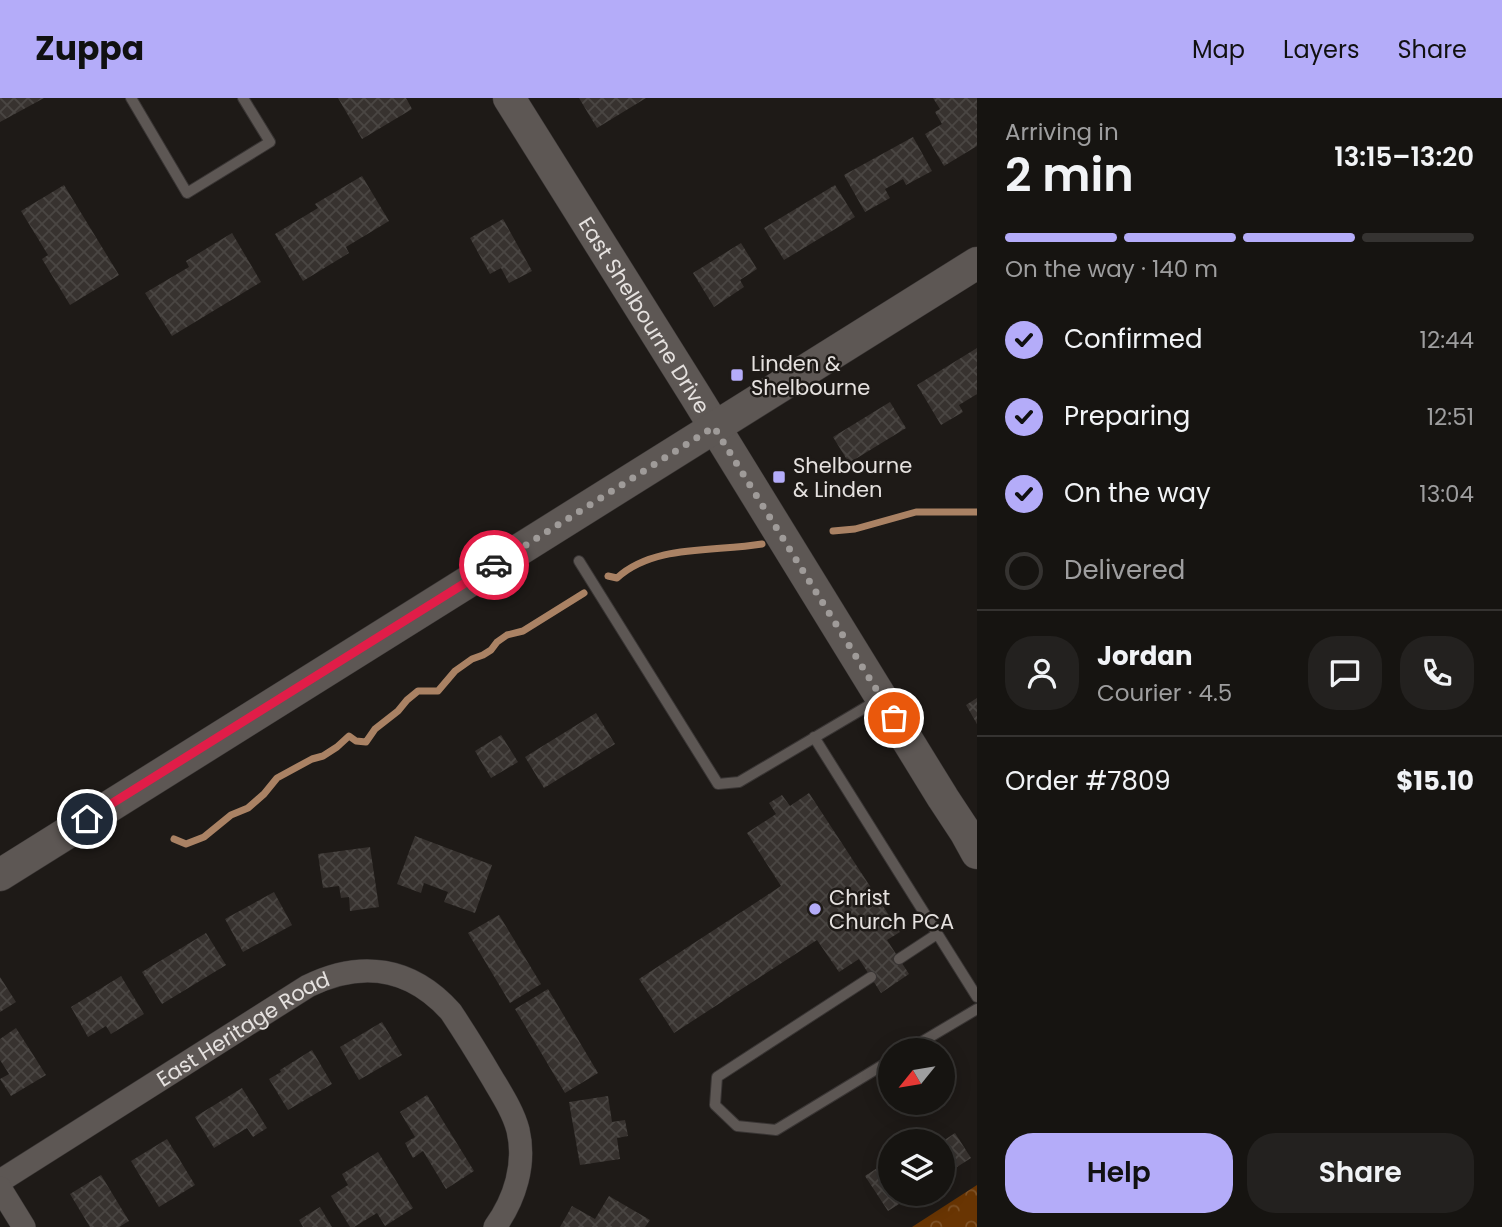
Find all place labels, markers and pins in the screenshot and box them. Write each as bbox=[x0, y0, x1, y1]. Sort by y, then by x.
place label: Linden & Shelbourne bbox=[751, 349, 870, 402]
marker: Linden & Shelbourne bbox=[729, 367, 745, 383]
place label: Shelbourne & Linden bbox=[793, 451, 912, 504]
marker: Shelbourne & Linden bbox=[771, 469, 787, 485]
pin bbox=[864, 688, 924, 748]
pin bbox=[57, 789, 117, 849]
place label: Christ Church PCA bbox=[829, 883, 954, 936]
marker: Christ Church PCA bbox=[807, 901, 823, 917]

